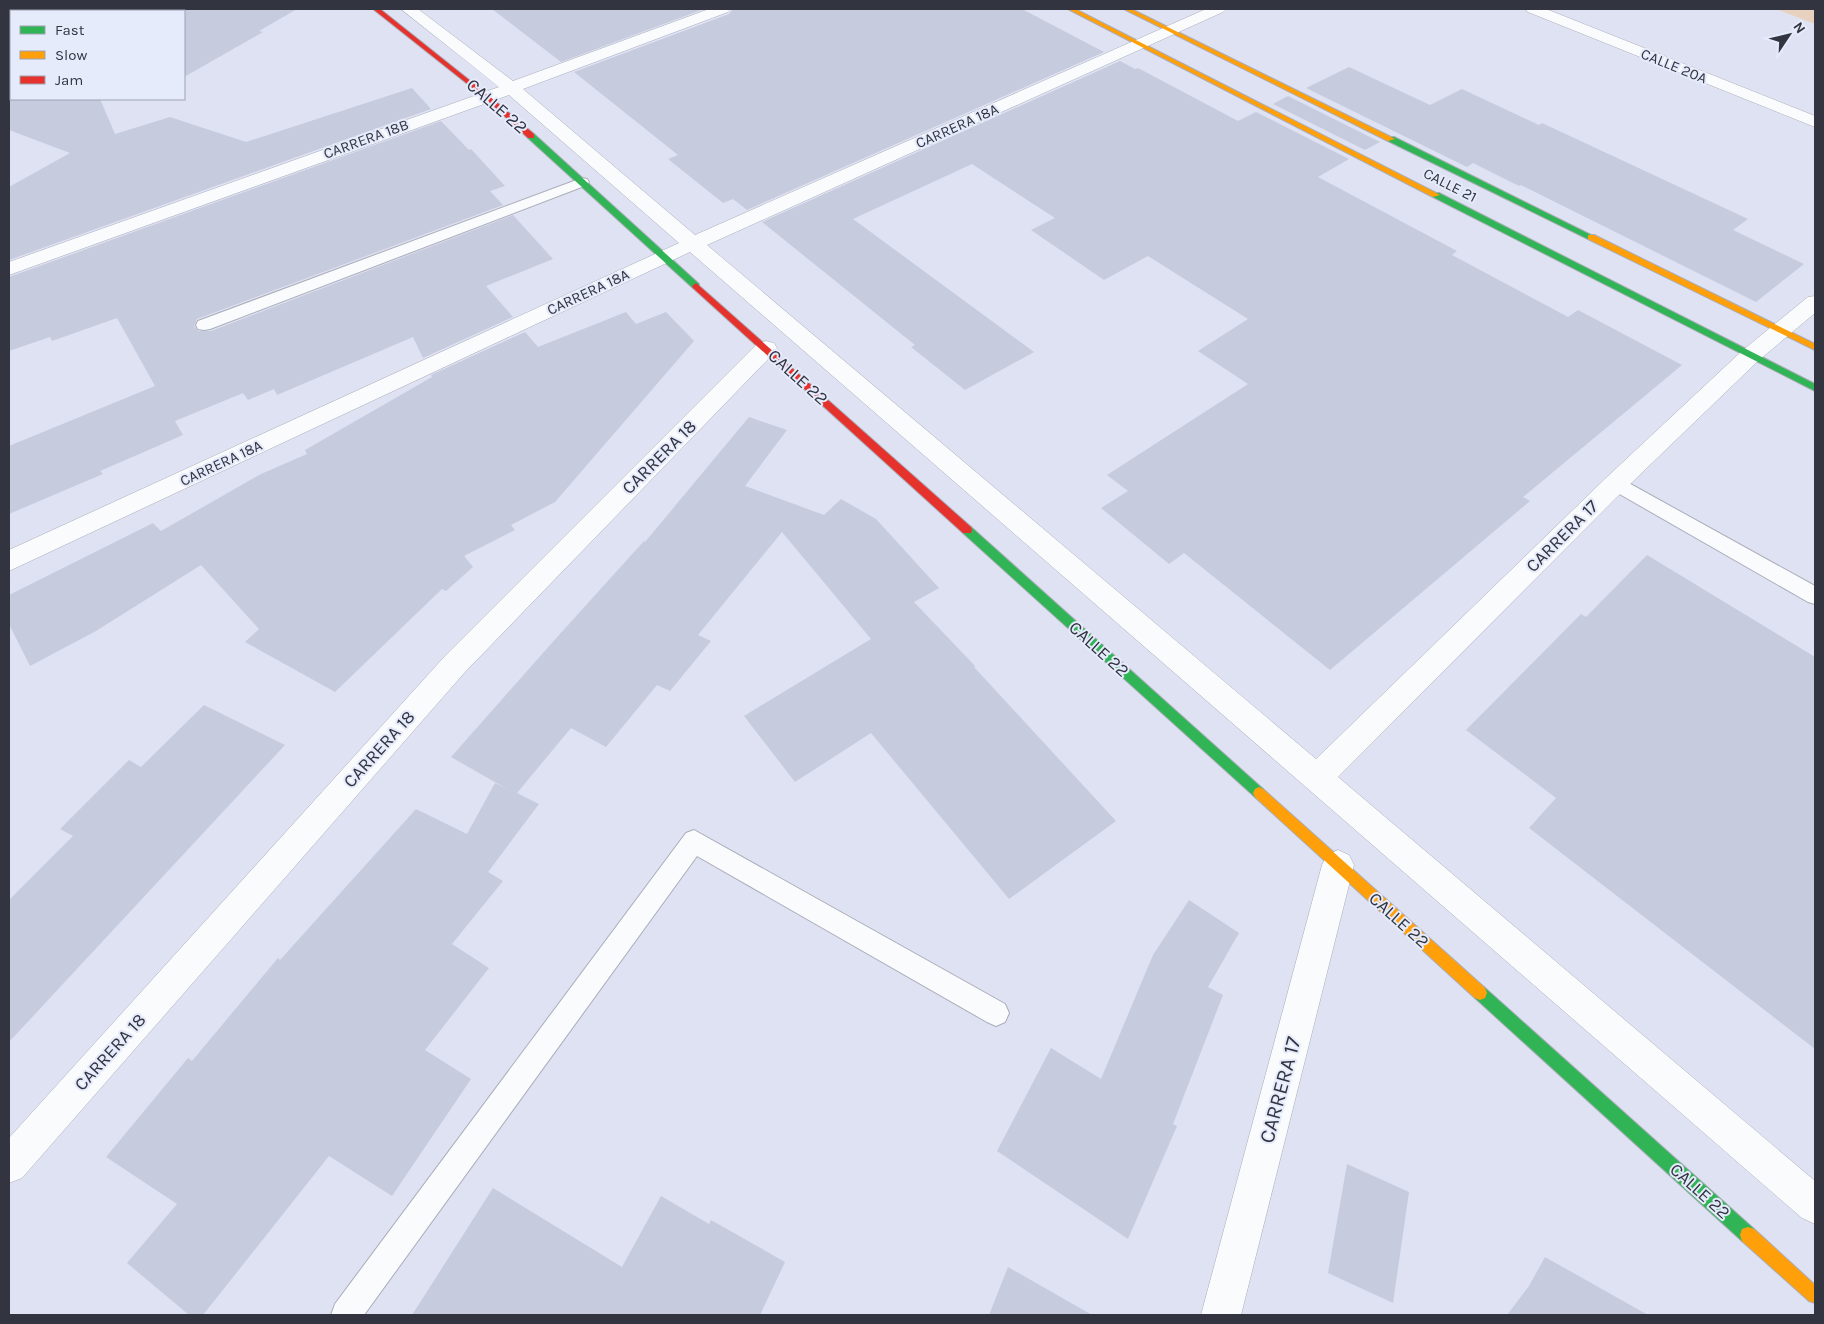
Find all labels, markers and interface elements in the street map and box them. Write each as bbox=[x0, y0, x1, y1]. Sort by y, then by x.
legend bbox=[10, 10, 185, 100]
north arrow bbox=[1764, 10, 1814, 60]
text: N bbox=[1789, 19, 1809, 37]
text: Fast bbox=[55, 21, 85, 39]
street label: CALLE 20A bbox=[1638, 45, 1710, 88]
text: Slow bbox=[55, 46, 87, 64]
text: Jam bbox=[55, 71, 83, 89]
street label: CALLE 22 bbox=[462, 74, 532, 138]
street label: CARRERA 18A bbox=[913, 100, 1002, 152]
street label: CARRERA 18B bbox=[321, 115, 411, 163]
street label: CALLE 21 bbox=[1420, 164, 1480, 206]
street label: CARRERA 18A bbox=[544, 265, 632, 319]
street label: CALLE 22 bbox=[763, 344, 833, 410]
street label: CARRERA 18 bbox=[617, 415, 701, 499]
street label: CARRERA 18A bbox=[177, 436, 265, 490]
street label: CARRERA 17 bbox=[1521, 495, 1603, 577]
street label: CALLE 22 bbox=[1064, 616, 1134, 682]
street label: CARRERA 18 bbox=[339, 706, 419, 792]
street label: CALLE 22 bbox=[1364, 887, 1434, 953]
street label: CARRERA 18 bbox=[70, 1009, 150, 1095]
street label: CARRERA 17 bbox=[1254, 1034, 1306, 1146]
street label: CALLE 22 bbox=[1665, 1158, 1735, 1224]

